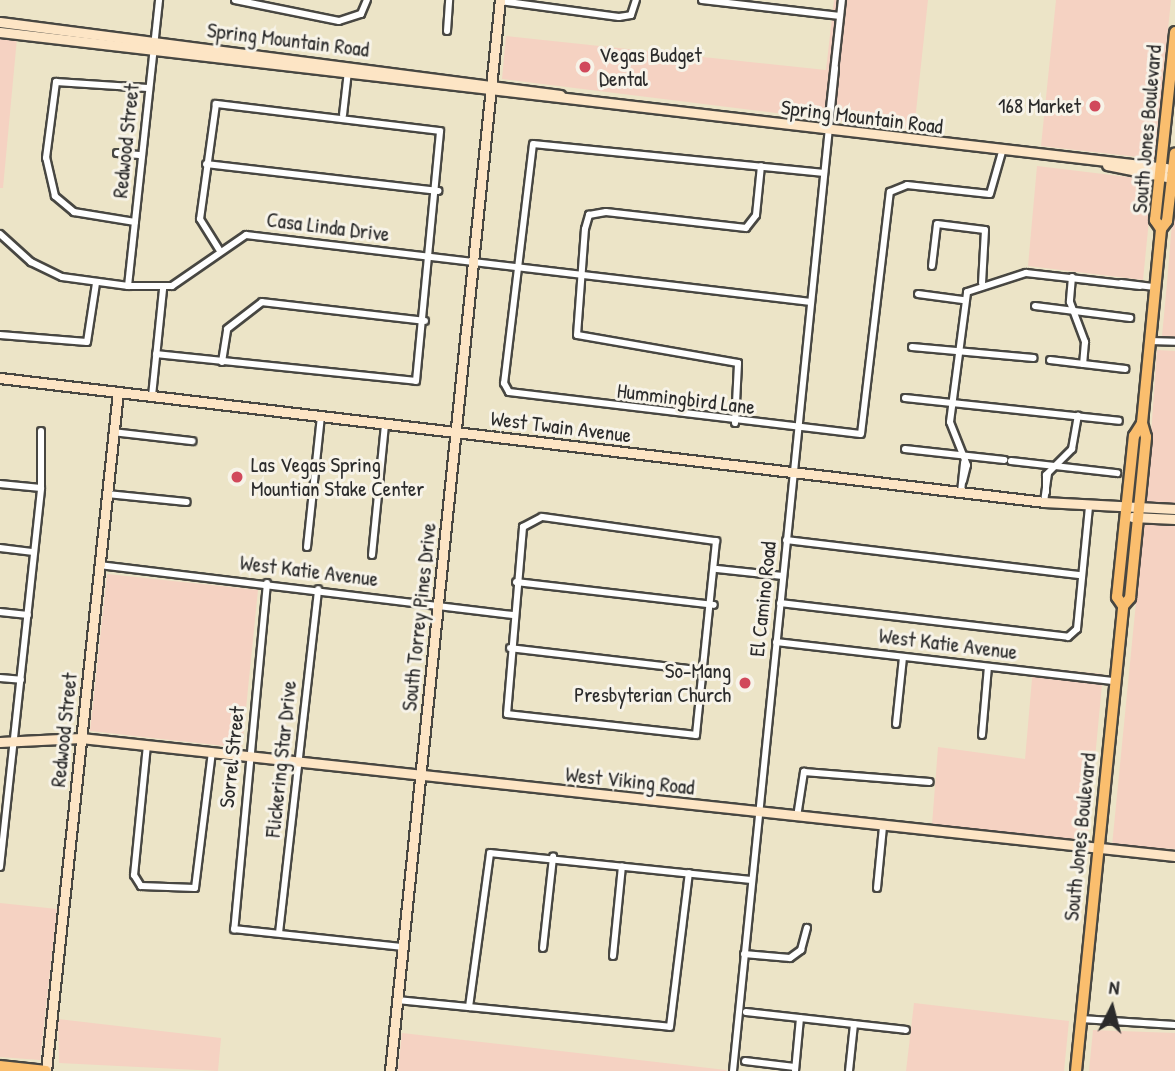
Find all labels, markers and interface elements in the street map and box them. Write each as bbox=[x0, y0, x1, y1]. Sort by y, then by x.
street label: Spring Mountain Road bbox=[206, 18, 370, 62]
place label: Vegas Budget Dental bbox=[599, 42, 702, 92]
street label: South Jones Boulevard bbox=[1127, 44, 1167, 214]
marker: Vegas Budget Dental bbox=[577, 59, 593, 75]
street label: Redwood Street bbox=[107, 83, 145, 199]
place label: 168 Market bbox=[998, 93, 1081, 119]
street label: Spring Mountain Road bbox=[780, 95, 944, 139]
marker: 168 Market bbox=[1087, 98, 1103, 114]
street label: Casa Linda Drive bbox=[265, 207, 391, 247]
street label: Hummingbird Lane bbox=[616, 378, 756, 420]
street label: West Twain Avenue bbox=[489, 406, 633, 448]
place label: Las Vegas Spring Mountian Stake Center bbox=[251, 452, 424, 502]
marker: Las Vegas Spring Mountian Stake Center bbox=[229, 469, 245, 485]
street label: South Torrey Pines Drive bbox=[397, 522, 441, 712]
street label: El Camino Road bbox=[744, 540, 782, 658]
street label: West Katie Avenue bbox=[238, 550, 380, 592]
street label: West Katie Avenue bbox=[877, 623, 1019, 665]
place label: So-Mang Presbyterian Church bbox=[574, 658, 731, 708]
street label: Redwood Street bbox=[45, 672, 83, 788]
marker: So-Mang Presbyterian Church bbox=[737, 675, 753, 691]
street label: Flickering Star Drive bbox=[260, 679, 302, 839]
street label: Sorrel Street bbox=[214, 705, 250, 809]
street label: South Jones Boulevard bbox=[1059, 752, 1101, 922]
street label: West Viking Road bbox=[564, 762, 696, 800]
north arrow bbox=[1077, 973, 1147, 1043]
text: N bbox=[1108, 974, 1121, 1001]

